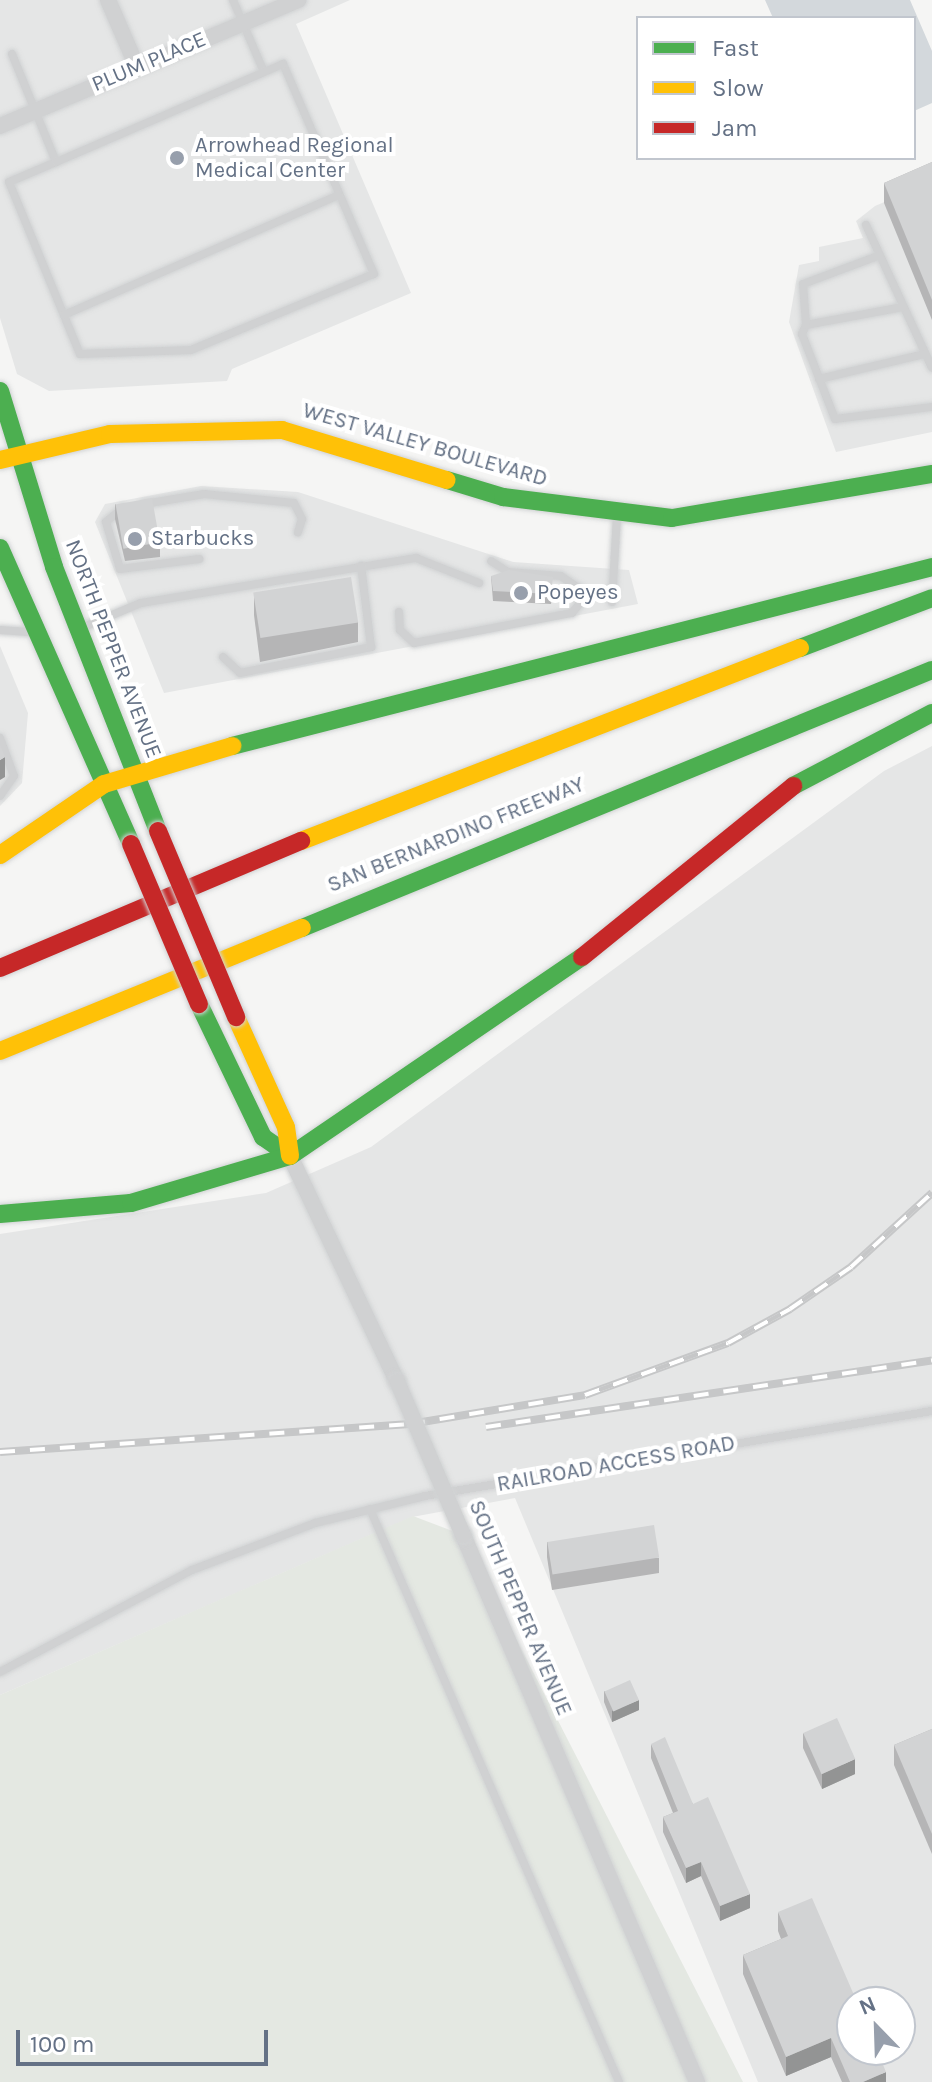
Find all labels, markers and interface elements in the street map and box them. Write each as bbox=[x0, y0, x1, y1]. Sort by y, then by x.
legend bbox=[636, 16, 916, 160]
street label: PLUM PLACE bbox=[88, 26, 210, 98]
text: Fast bbox=[712, 34, 759, 62]
text: Slow bbox=[712, 74, 764, 102]
text: Jam bbox=[712, 114, 757, 142]
place label: Arrowhead Regional Medical Center bbox=[195, 132, 394, 184]
marker: Arrowhead Regional Medical Center bbox=[166, 147, 188, 169]
street label: WEST VALLEY BOULEVARD bbox=[300, 397, 550, 493]
place label: Starbucks bbox=[151, 526, 254, 552]
marker: Starbucks bbox=[126, 530, 144, 548]
street label: NORTH PEPPER AVENUE bbox=[59, 536, 167, 762]
place label: Popeyes bbox=[537, 580, 618, 606]
marker: Popeyes bbox=[512, 584, 530, 602]
street label: SAN BERNARDINO FREEWAY bbox=[324, 771, 588, 899]
street label: RAILROAD ACCESS ROAD bbox=[495, 1430, 737, 1498]
street label: SOUTH PEPPER AVENUE bbox=[463, 1496, 577, 1720]
north arrow bbox=[836, 1986, 916, 2066]
text: N bbox=[855, 1991, 880, 2021]
scale bar bbox=[20, 2014, 272, 2064]
text: 100 m bbox=[30, 2030, 95, 2058]

